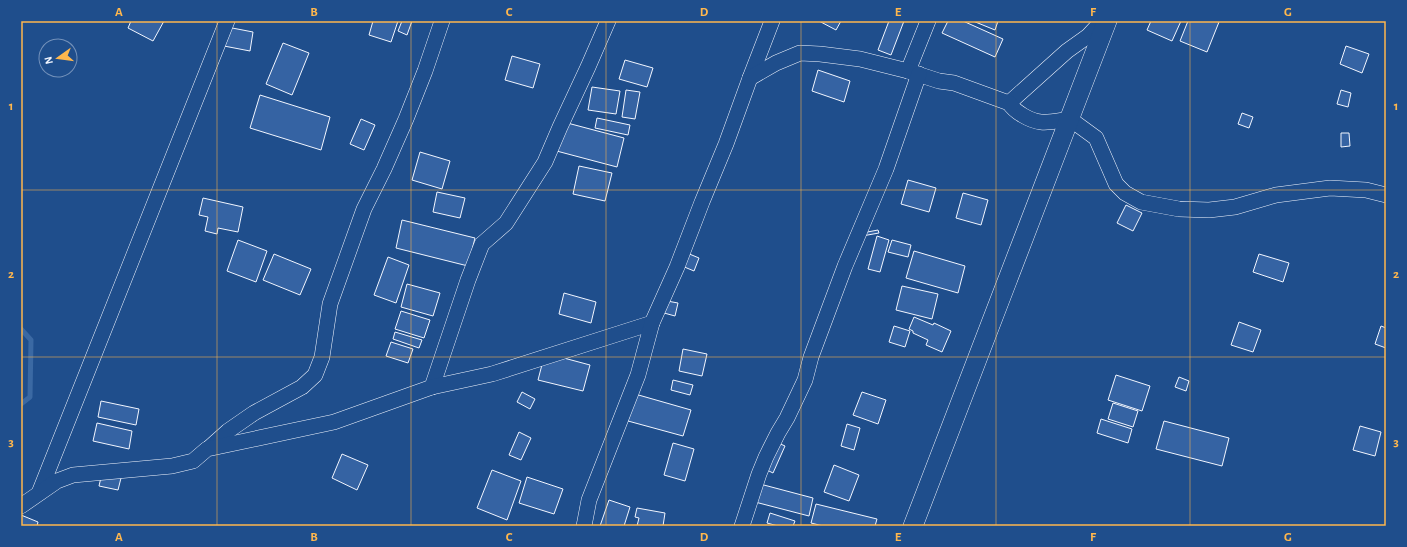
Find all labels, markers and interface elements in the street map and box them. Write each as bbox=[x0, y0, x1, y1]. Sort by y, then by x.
text: A bbox=[115, 6, 123, 19]
text: B bbox=[310, 6, 318, 19]
text: C bbox=[506, 6, 513, 19]
text: D bbox=[700, 6, 709, 19]
text: E bbox=[895, 6, 902, 19]
text: F bbox=[1090, 6, 1097, 19]
text: G bbox=[1284, 6, 1292, 19]
north arrow bbox=[38, 38, 78, 78]
text: N bbox=[43, 55, 55, 65]
text: 1 bbox=[9, 100, 13, 113]
text: 1 bbox=[1394, 100, 1398, 113]
text: 2 bbox=[8, 268, 14, 281]
text: 2 bbox=[1393, 268, 1399, 281]
text: 3 bbox=[8, 436, 14, 449]
text: 3 bbox=[1393, 436, 1399, 449]
text: A bbox=[115, 531, 123, 544]
text: B bbox=[310, 531, 318, 544]
text: C bbox=[506, 531, 513, 544]
text: D bbox=[700, 531, 709, 544]
text: E bbox=[895, 531, 902, 544]
text: F bbox=[1090, 531, 1097, 544]
text: G bbox=[1284, 531, 1292, 544]

